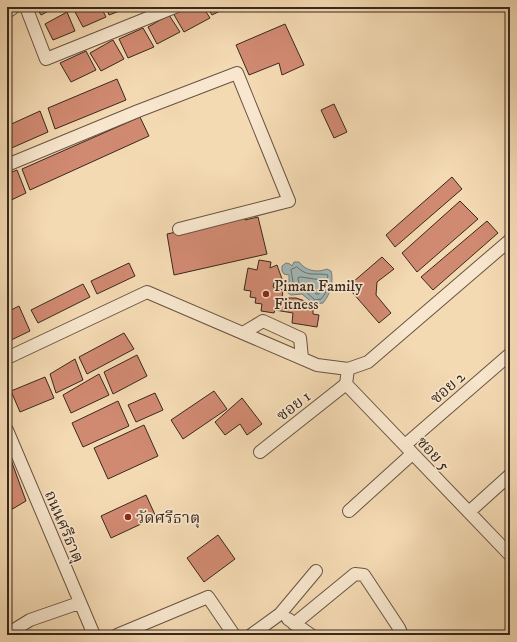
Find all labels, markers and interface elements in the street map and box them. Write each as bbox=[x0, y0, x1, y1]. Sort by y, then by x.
place label: Piman Family Fitness bbox=[274, 276, 363, 314]
marker: Piman Family Fitness bbox=[261, 289, 271, 299]
street label: ซอย 2 bbox=[426, 367, 469, 408]
street label: ซอย 1 bbox=[273, 386, 315, 425]
street label: ซอย 5 bbox=[412, 432, 454, 475]
street label: ถนนศรีธาตุ bbox=[39, 487, 88, 566]
place label: วัดศรีธาตุ bbox=[136, 508, 200, 529]
marker: วัดศรีธาตุ bbox=[123, 512, 133, 522]

